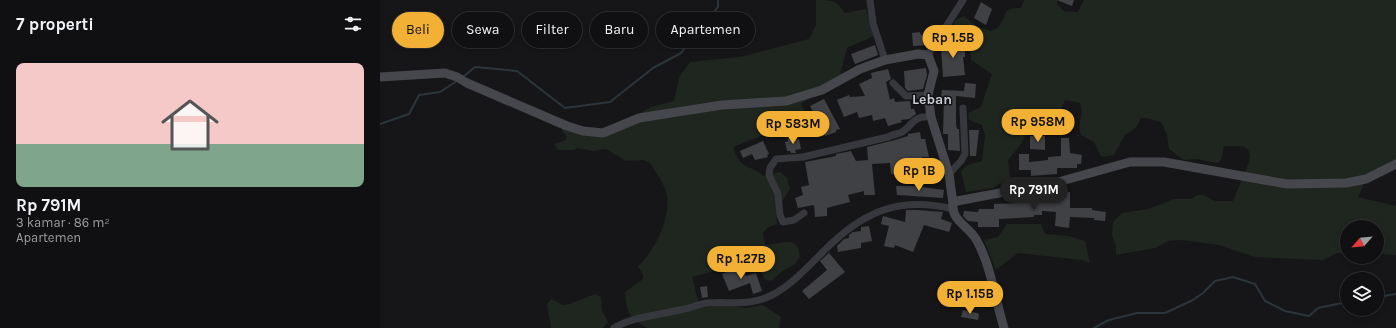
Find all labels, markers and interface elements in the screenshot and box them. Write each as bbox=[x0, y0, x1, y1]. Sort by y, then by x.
chip: Beli bbox=[392, 12, 444, 48]
chip: Sewa bbox=[452, 12, 514, 48]
chip: Filter bbox=[522, 12, 582, 48]
chip: Baru bbox=[590, 12, 648, 48]
chip: Apartemen bbox=[656, 12, 755, 48]
icon: filters bbox=[342, 13, 364, 35]
text: 7 properti bbox=[16, 14, 94, 34]
pin: Rp 1.5B bbox=[916, 25, 990, 59]
text: Rp 1.5B bbox=[931, 30, 975, 45]
icon: home bbox=[154, 89, 226, 161]
district label: Leban bbox=[912, 91, 952, 108]
pin: Rp 958M bbox=[1001, 109, 1075, 143]
pin: Rp 583M bbox=[756, 111, 830, 145]
text: Rp 958M bbox=[1011, 114, 1065, 129]
text: Rp 583M bbox=[765, 116, 821, 131]
pin: Rp 1B bbox=[891, 158, 947, 192]
text: Rp 1B bbox=[903, 163, 935, 178]
pin: Rp 791M bbox=[997, 177, 1071, 211]
text: Rp 791M bbox=[1009, 182, 1059, 197]
text: Rp 791M bbox=[16, 195, 81, 215]
text: 3 kamar · 86 m² bbox=[16, 215, 110, 230]
north arrow bbox=[1340, 220, 1384, 264]
map controls bbox=[1340, 220, 1384, 316]
text: Apartemen bbox=[16, 230, 81, 245]
pin: Rp 1.27B bbox=[700, 246, 782, 280]
text: Rp 1.27B bbox=[716, 251, 766, 266]
button: layers bbox=[1340, 272, 1384, 316]
pin: Rp 1.15B bbox=[929, 281, 1011, 315]
text: Rp 1.15B bbox=[946, 286, 994, 301]

